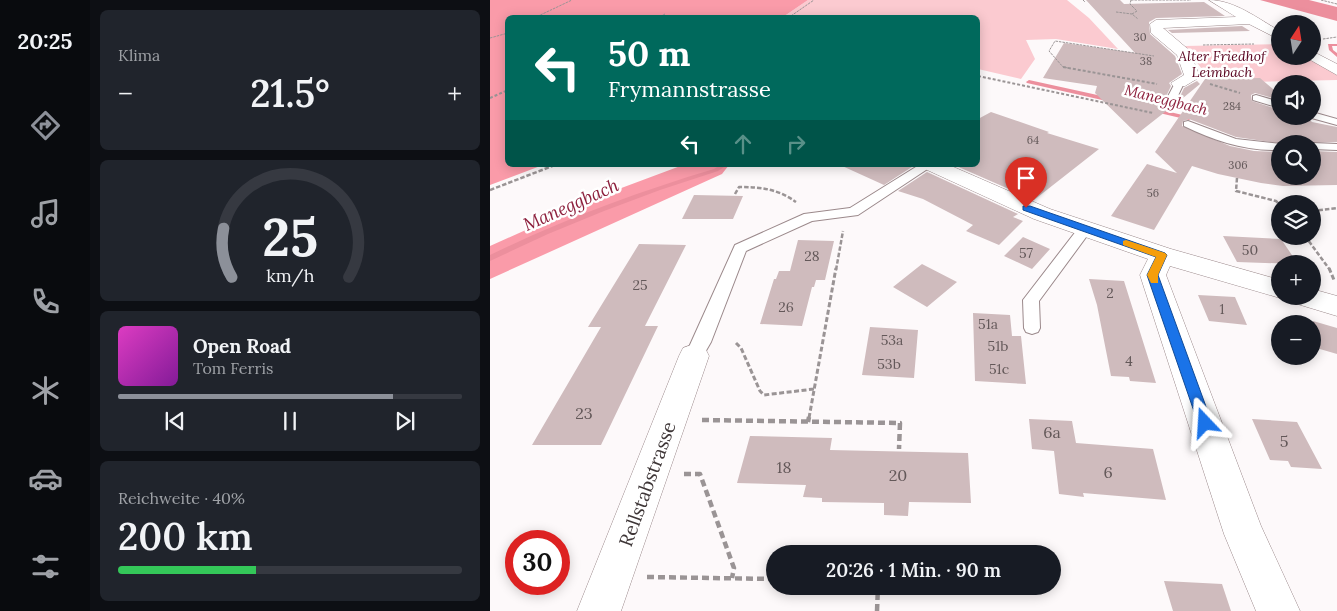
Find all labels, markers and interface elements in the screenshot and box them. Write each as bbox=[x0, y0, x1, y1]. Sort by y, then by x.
north arrow bbox=[1271, 15, 1321, 65]
map controls bbox=[1271, 15, 1321, 365]
text: 20:25 bbox=[18, 27, 72, 55]
house number: 30 bbox=[1134, 30, 1147, 44]
text: 50 m bbox=[608, 31, 691, 76]
icon: left bbox=[525, 35, 590, 100]
text: Klima bbox=[118, 45, 160, 65]
park label: Alter Friedhof Leimbach bbox=[1177, 47, 1267, 81]
house number: 38 bbox=[1140, 54, 1152, 68]
text: 21.5° bbox=[250, 69, 330, 117]
text: Frymannstrasse bbox=[608, 75, 771, 103]
button: sound bbox=[1271, 75, 1321, 125]
text: − bbox=[118, 76, 133, 112]
text: + bbox=[447, 76, 462, 112]
water label: Maneggbach bbox=[1122, 80, 1210, 119]
house number: 284 bbox=[1223, 99, 1241, 113]
icon: directions bbox=[28, 108, 63, 143]
icon: left bbox=[676, 130, 704, 158]
icon: ahead bbox=[729, 130, 757, 158]
icon: right bbox=[782, 130, 810, 158]
house number: 64 bbox=[1027, 133, 1039, 147]
button: search bbox=[1271, 135, 1321, 185]
pin bbox=[1005, 157, 1047, 208]
house number: 306 bbox=[1228, 158, 1248, 172]
icon: arrive bbox=[1012, 164, 1040, 192]
water label: Maneggbach bbox=[519, 173, 623, 236]
house number: 56 bbox=[1147, 186, 1159, 200]
button: layers bbox=[1271, 195, 1321, 245]
icon: music bbox=[28, 196, 63, 231]
text: 25 bbox=[262, 204, 318, 270]
house number: 50 bbox=[1242, 241, 1258, 259]
house number: 57 bbox=[1019, 244, 1034, 262]
house number: 28 bbox=[804, 247, 820, 265]
button: + bbox=[1271, 255, 1321, 305]
text: km/h bbox=[266, 264, 314, 287]
house number: 25 bbox=[632, 276, 648, 294]
icon: phone bbox=[28, 284, 63, 319]
house number: 2 bbox=[1106, 284, 1114, 302]
house number: 26 bbox=[778, 298, 794, 316]
house number: 1 bbox=[1219, 300, 1225, 318]
house number: 51a bbox=[978, 315, 998, 333]
button: − bbox=[1271, 315, 1321, 365]
house number: 53a bbox=[881, 331, 903, 349]
text: Open Road bbox=[193, 334, 291, 358]
house number: 51b bbox=[988, 337, 1008, 355]
house number: 4 bbox=[1125, 352, 1133, 370]
house number: 53b bbox=[877, 355, 901, 373]
text: Tom Ferris bbox=[193, 358, 273, 378]
house number: 51c bbox=[989, 360, 1009, 378]
icon: climate bbox=[28, 373, 63, 408]
position arrow bbox=[1178, 396, 1230, 448]
house number: 23 bbox=[575, 403, 593, 423]
icon: previous bbox=[161, 407, 189, 435]
icon: pause bbox=[276, 407, 304, 435]
icon: next bbox=[391, 407, 419, 435]
street label: Rellstabstrasse bbox=[613, 418, 681, 550]
house number: 6a bbox=[1043, 422, 1061, 442]
house number: 5 bbox=[1280, 431, 1288, 451]
house number: 18 bbox=[777, 457, 791, 477]
icon: car bbox=[28, 461, 63, 496]
house number: 6 bbox=[1103, 462, 1113, 482]
house number: 20 bbox=[889, 465, 907, 485]
text: Reichweite · 40% bbox=[118, 488, 245, 508]
text: 200 km bbox=[118, 512, 253, 560]
speed limit sign: 30 bbox=[505, 530, 570, 595]
icon: filters bbox=[28, 549, 63, 584]
text: 20:26 · 1 Min. · 90 m bbox=[826, 558, 1001, 582]

